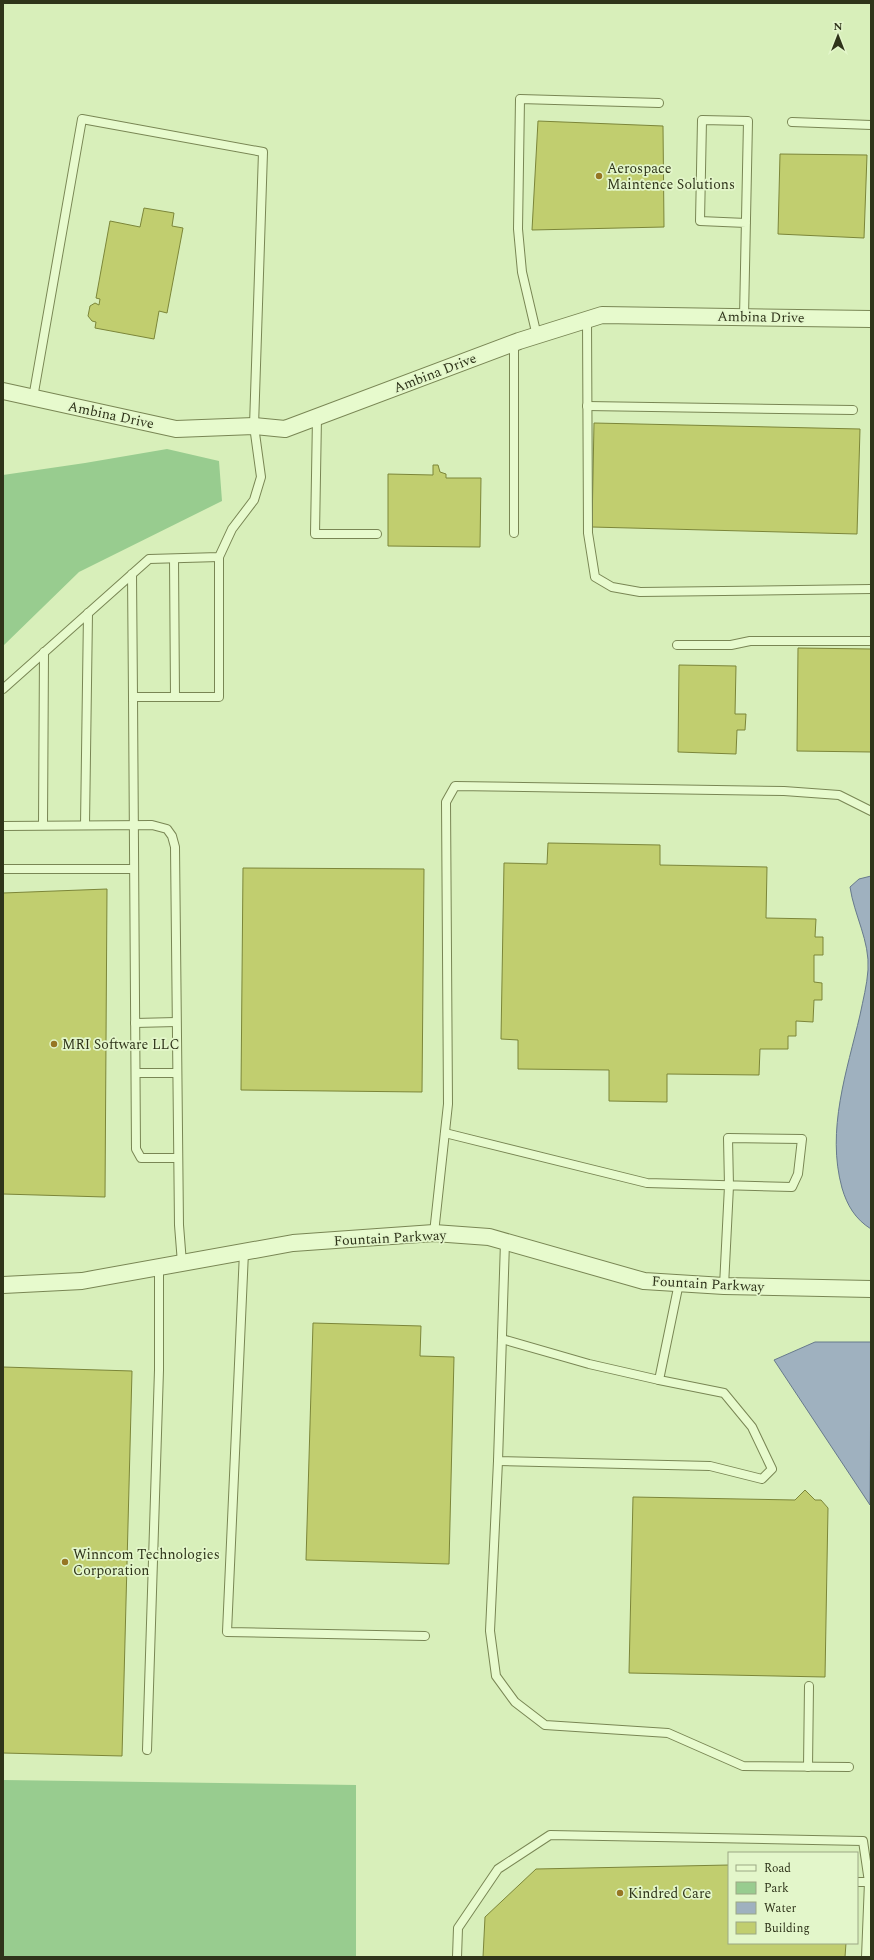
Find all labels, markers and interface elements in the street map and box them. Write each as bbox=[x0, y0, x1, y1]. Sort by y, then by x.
north arrow bbox=[818, 16, 858, 56]
text: N bbox=[834, 18, 843, 35]
place label: Aerospace Maintence Solutions bbox=[607, 158, 735, 195]
marker: Aerospace Maintence Solutions bbox=[594, 171, 604, 181]
street label: Ambina Drive bbox=[717, 306, 805, 328]
street label: Ambina Drive bbox=[390, 347, 480, 398]
street label: Ambina Drive bbox=[66, 396, 156, 434]
place label: MRI Software LLC bbox=[62, 1034, 180, 1055]
marker: MRI Software LLC bbox=[49, 1039, 59, 1049]
street label: Fountain Parkway bbox=[333, 1225, 448, 1251]
street label: Fountain Parkway bbox=[651, 1271, 766, 1297]
place label: Winncom Technologies Corporation bbox=[73, 1544, 220, 1581]
marker: Winncom Technologies Corporation bbox=[60, 1557, 70, 1567]
legend bbox=[728, 1852, 858, 1944]
text: Road bbox=[764, 1859, 791, 1878]
text: Park bbox=[764, 1879, 789, 1898]
place label: Kindred Care bbox=[628, 1883, 712, 1904]
marker: Kindred Care bbox=[615, 1888, 625, 1898]
text: Water bbox=[764, 1899, 796, 1918]
text: Building bbox=[764, 1919, 810, 1938]

